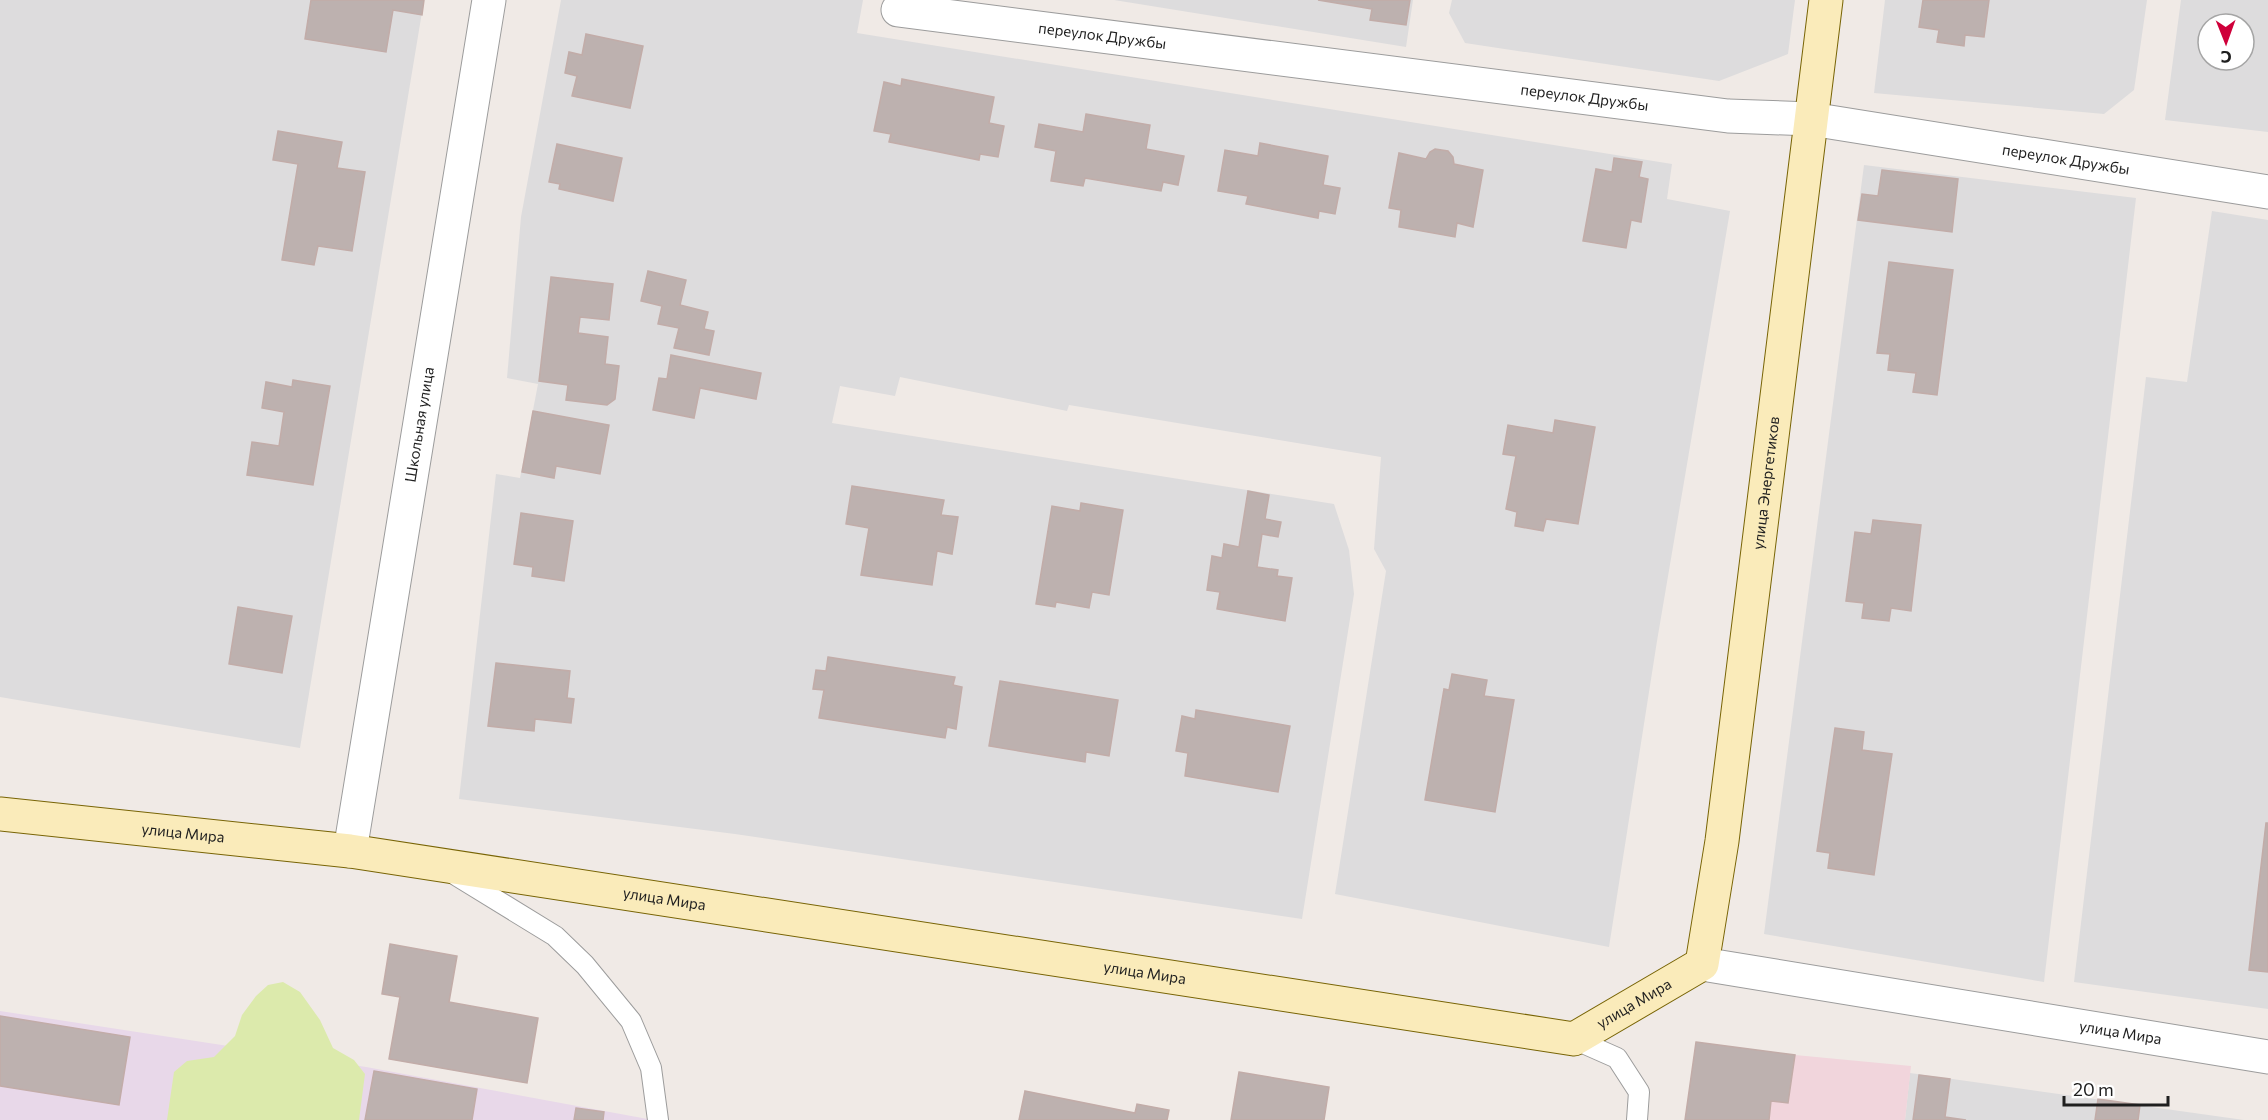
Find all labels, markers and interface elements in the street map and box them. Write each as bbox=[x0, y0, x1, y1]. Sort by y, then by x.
north arrow bbox=[2196, 12, 2256, 72]
street label: переулок Дружбы bbox=[1037, 18, 1167, 52]
text: С bbox=[2221, 48, 2232, 67]
street label: переулок Дружбы bbox=[1520, 80, 1650, 114]
street label: переулок Дружбы bbox=[2001, 140, 2131, 178]
street label: Школьная улица bbox=[400, 365, 437, 484]
street label: улица Энергетиков bbox=[1748, 415, 1782, 551]
street label: улица Мира bbox=[141, 819, 226, 846]
street label: улица Мира bbox=[622, 883, 707, 914]
street label: улица Мира bbox=[1102, 957, 1188, 987]
street label: улица Мира bbox=[1593, 974, 1674, 1032]
street label: улица Мира bbox=[2078, 1016, 2163, 1047]
scale bar bbox=[2064, 1069, 2168, 1107]
text: 20 m bbox=[2073, 1078, 2114, 1100]

